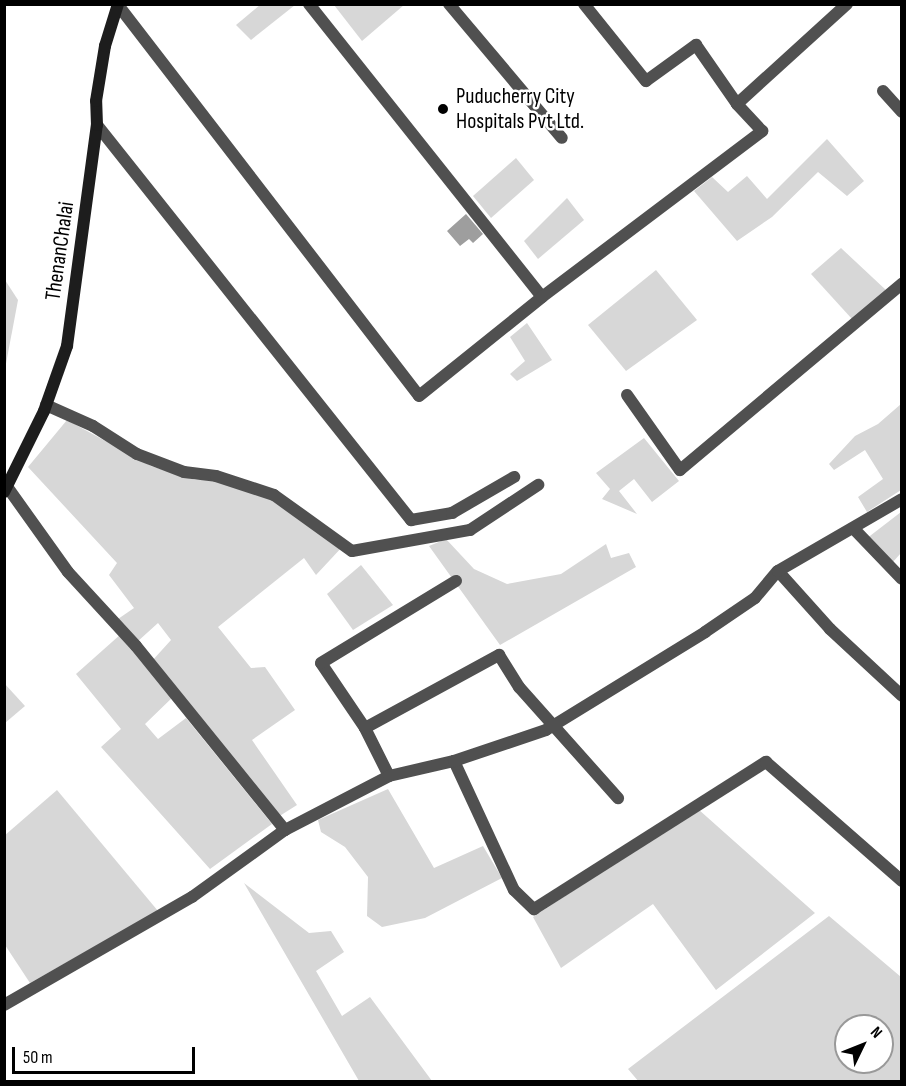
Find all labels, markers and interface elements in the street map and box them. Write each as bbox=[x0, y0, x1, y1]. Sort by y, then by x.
place label: Puducherry City Hospitals Pvt Ltd. bbox=[456, 83, 584, 134]
marker: Puducherry City Hospitals Pvt Ltd. bbox=[434, 100, 452, 118]
street label: ThenanChalai bbox=[40, 200, 80, 302]
north arrow bbox=[834, 1014, 894, 1074]
text: N bbox=[866, 1023, 886, 1042]
scale bar bbox=[15, 1035, 198, 1073]
text: 50 m bbox=[23, 1047, 53, 1068]

